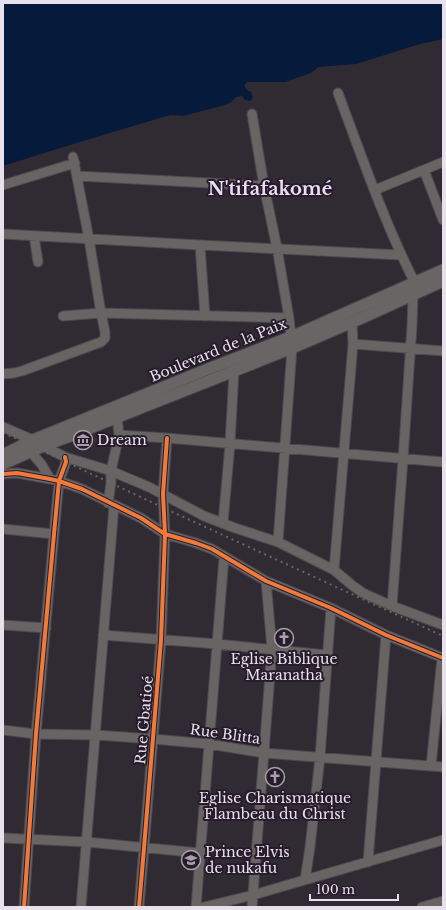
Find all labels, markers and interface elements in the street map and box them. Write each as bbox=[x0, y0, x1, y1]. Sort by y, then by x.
district label: N'tifafakomé bbox=[208, 178, 332, 200]
street label: Boulevard de la Paix bbox=[147, 314, 289, 386]
museum icon: Dream bbox=[72, 429, 94, 451]
place label: Dream bbox=[97, 431, 147, 449]
church icon: Eglise Biblique Maranatha bbox=[273, 627, 295, 649]
place label: Eglise Biblique Maranatha bbox=[231, 650, 337, 684]
street label: Rue Gbatioé bbox=[131, 675, 157, 765]
street label: Rue Blitta bbox=[189, 720, 262, 748]
church icon: Eglise Charismatique Flambeau du Christ bbox=[264, 766, 286, 788]
place label: Eglise Charismatique Flambeau du Christ bbox=[199, 789, 351, 823]
place label: Prince Elvis de nukafu bbox=[205, 843, 290, 877]
school or university icon: Prince Elvis de nukafu bbox=[180, 849, 202, 871]
scale bar bbox=[310, 876, 398, 902]
text: 100 m bbox=[316, 882, 355, 897]

